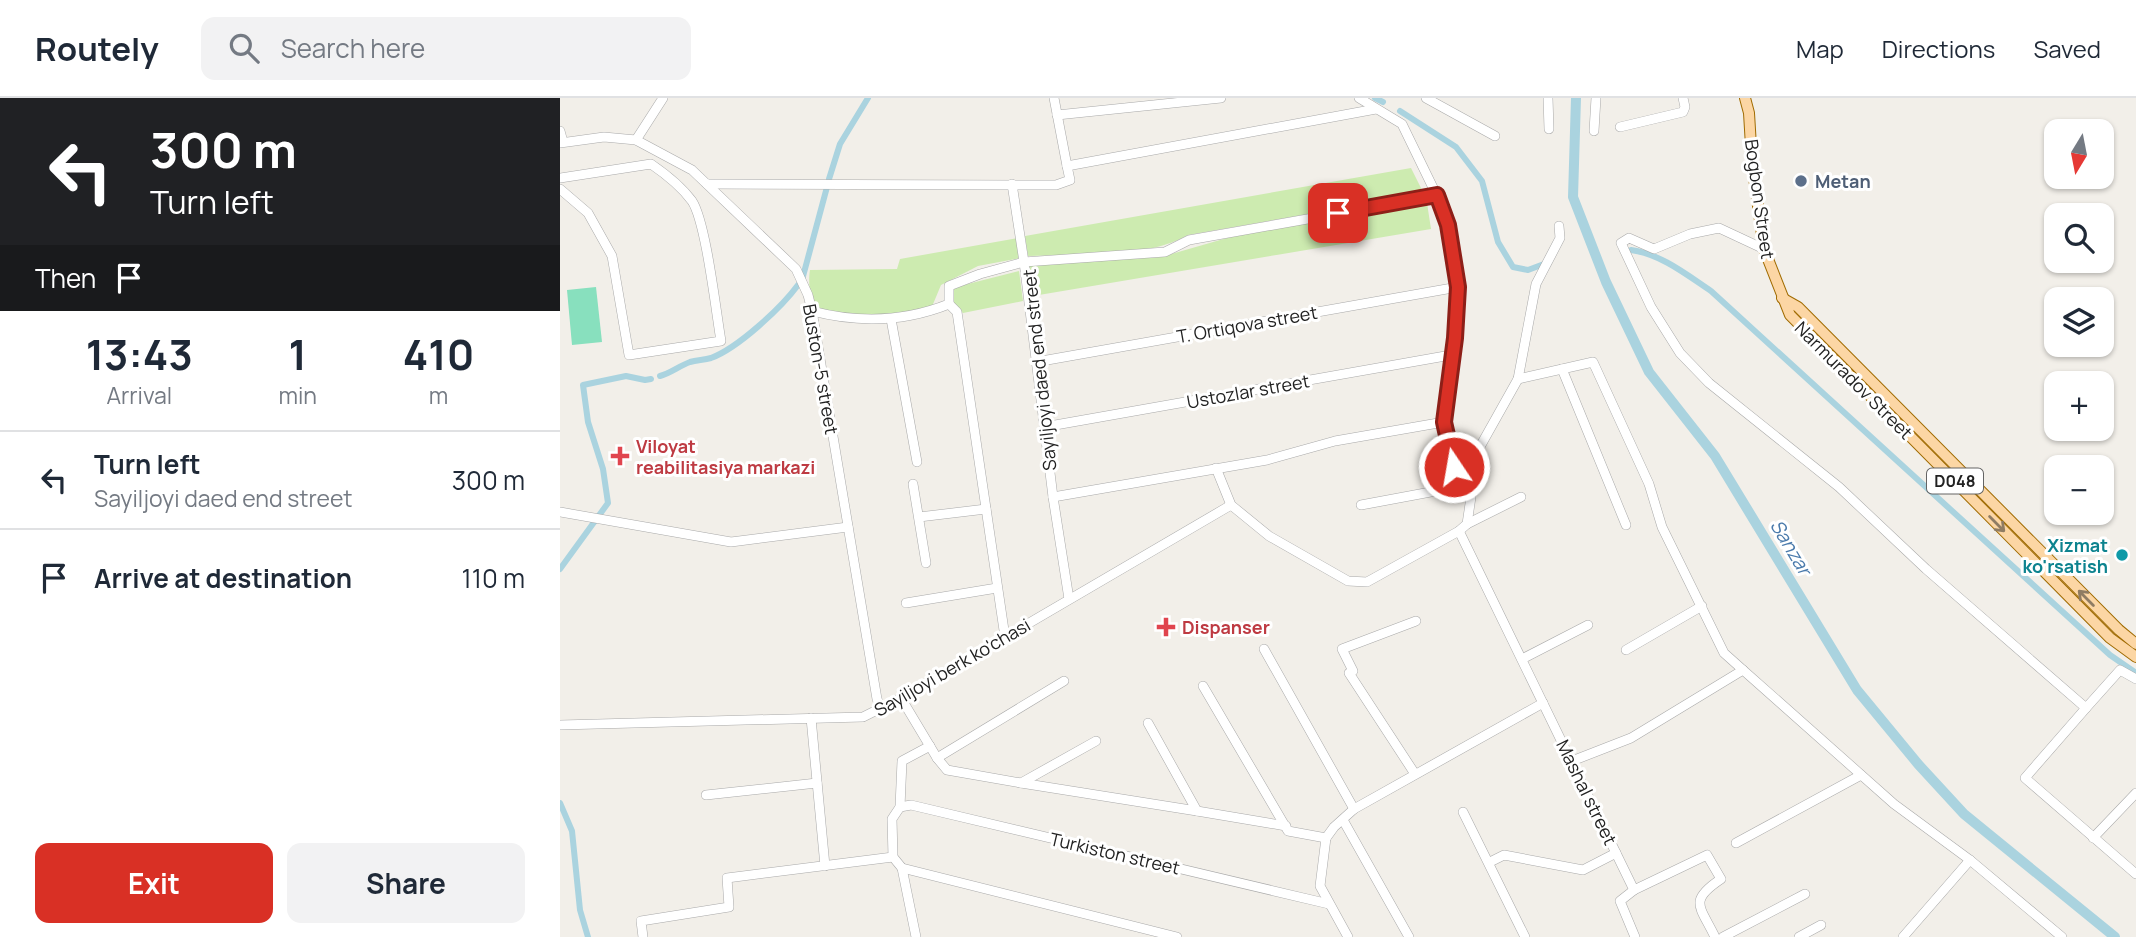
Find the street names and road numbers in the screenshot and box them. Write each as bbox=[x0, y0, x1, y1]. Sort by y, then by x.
street label: Bogbon Street bbox=[1740, 138, 1780, 260]
street label: Sayiljoyi daed end street bbox=[1016, 268, 1062, 472]
street label: T. Ortiqova street bbox=[1175, 300, 1319, 348]
street label: Buston-5 street bbox=[798, 302, 844, 436]
street label: Narmuradov Street bbox=[1790, 316, 1918, 444]
street label: Ustozlar street bbox=[1185, 368, 1311, 414]
road number: D048 bbox=[1927, 468, 1983, 494]
street label: Sayiljoyi berk ko'chasi bbox=[870, 612, 1034, 722]
street label: Mashal street bbox=[1551, 735, 1623, 849]
street label: Turkiston street bbox=[1048, 826, 1182, 880]

